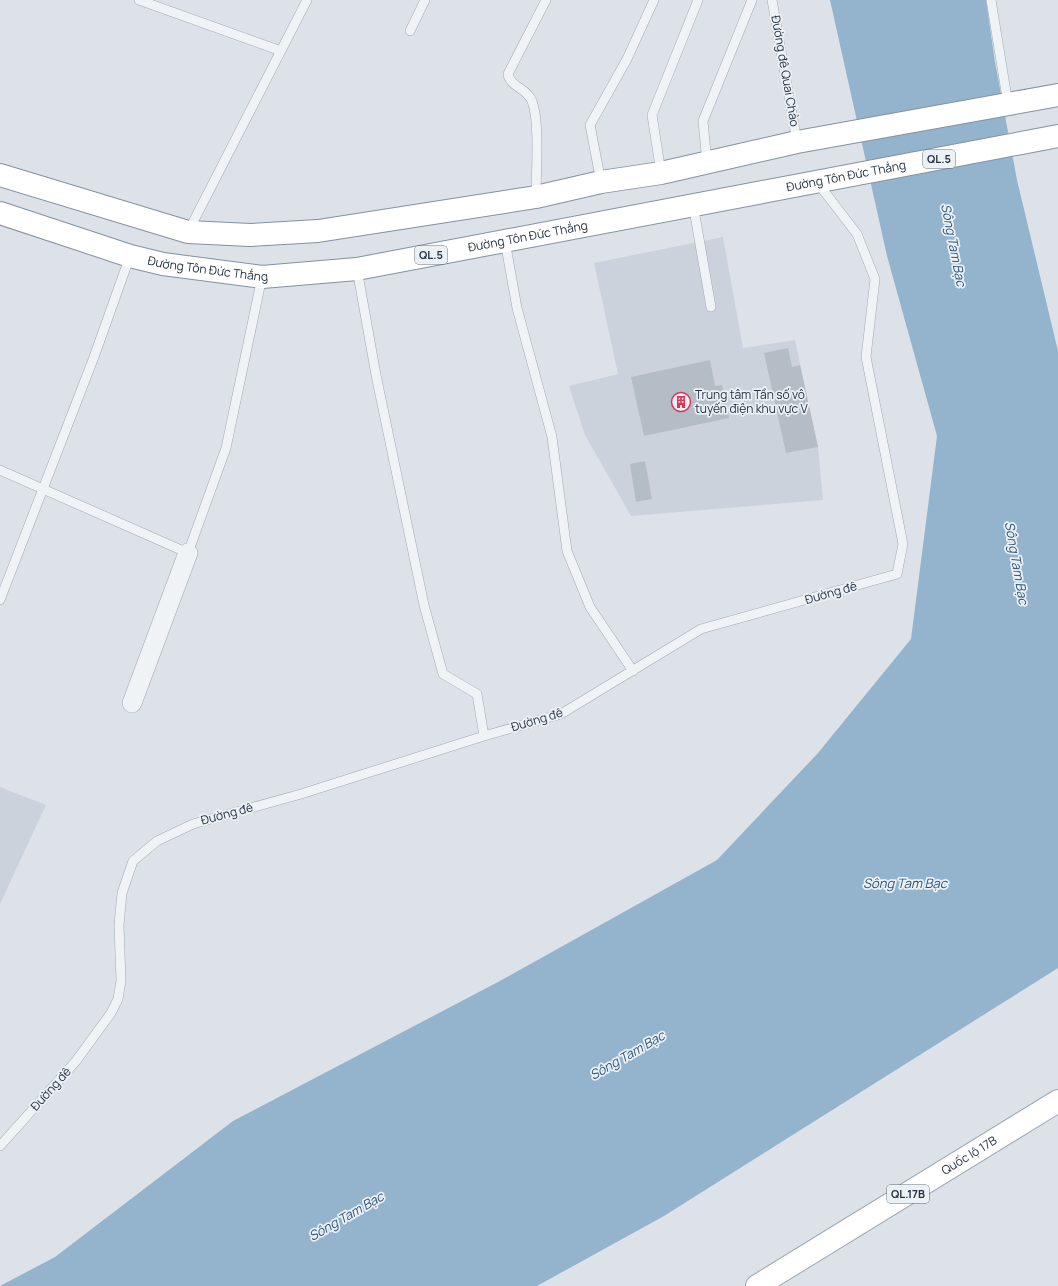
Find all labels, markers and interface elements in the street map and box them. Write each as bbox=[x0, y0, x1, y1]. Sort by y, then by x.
street label: Đường đê Quai Chảo bbox=[767, 14, 804, 128]
road number: QL.5 bbox=[923, 150, 955, 168]
street label: Đường Tôn Đức Thắng bbox=[785, 156, 907, 195]
water label: Sông Tam Bạc bbox=[937, 202, 971, 290]
street label: Đường Tôn Đức Thắng bbox=[467, 216, 589, 256]
road number: QL.5 bbox=[415, 246, 447, 264]
street label: Đường Tôn Đức Thắng bbox=[146, 252, 269, 285]
place label: Trung tâm Tần số vô tuyến điện khu vực V bbox=[695, 386, 809, 417]
building icon: Trung tâm Tần số vô tuyến điện khu vực V bbox=[670, 391, 692, 413]
water label: Sông Tam Bạc bbox=[1001, 520, 1033, 608]
street label: Đường đê bbox=[803, 577, 859, 608]
street label: Đường đê bbox=[509, 704, 565, 735]
street label: Đường đê bbox=[199, 798, 255, 829]
water label: Sông Tam Bạc bbox=[863, 874, 949, 892]
water label: Sông Tam Bạc bbox=[586, 1025, 669, 1084]
street label: Đường đê bbox=[27, 1063, 75, 1114]
street label: Quốc lộ 17B bbox=[938, 1132, 1000, 1179]
road number: QL.17B bbox=[887, 1185, 929, 1203]
water label: Sông Tam Bạc bbox=[305, 1186, 388, 1245]

